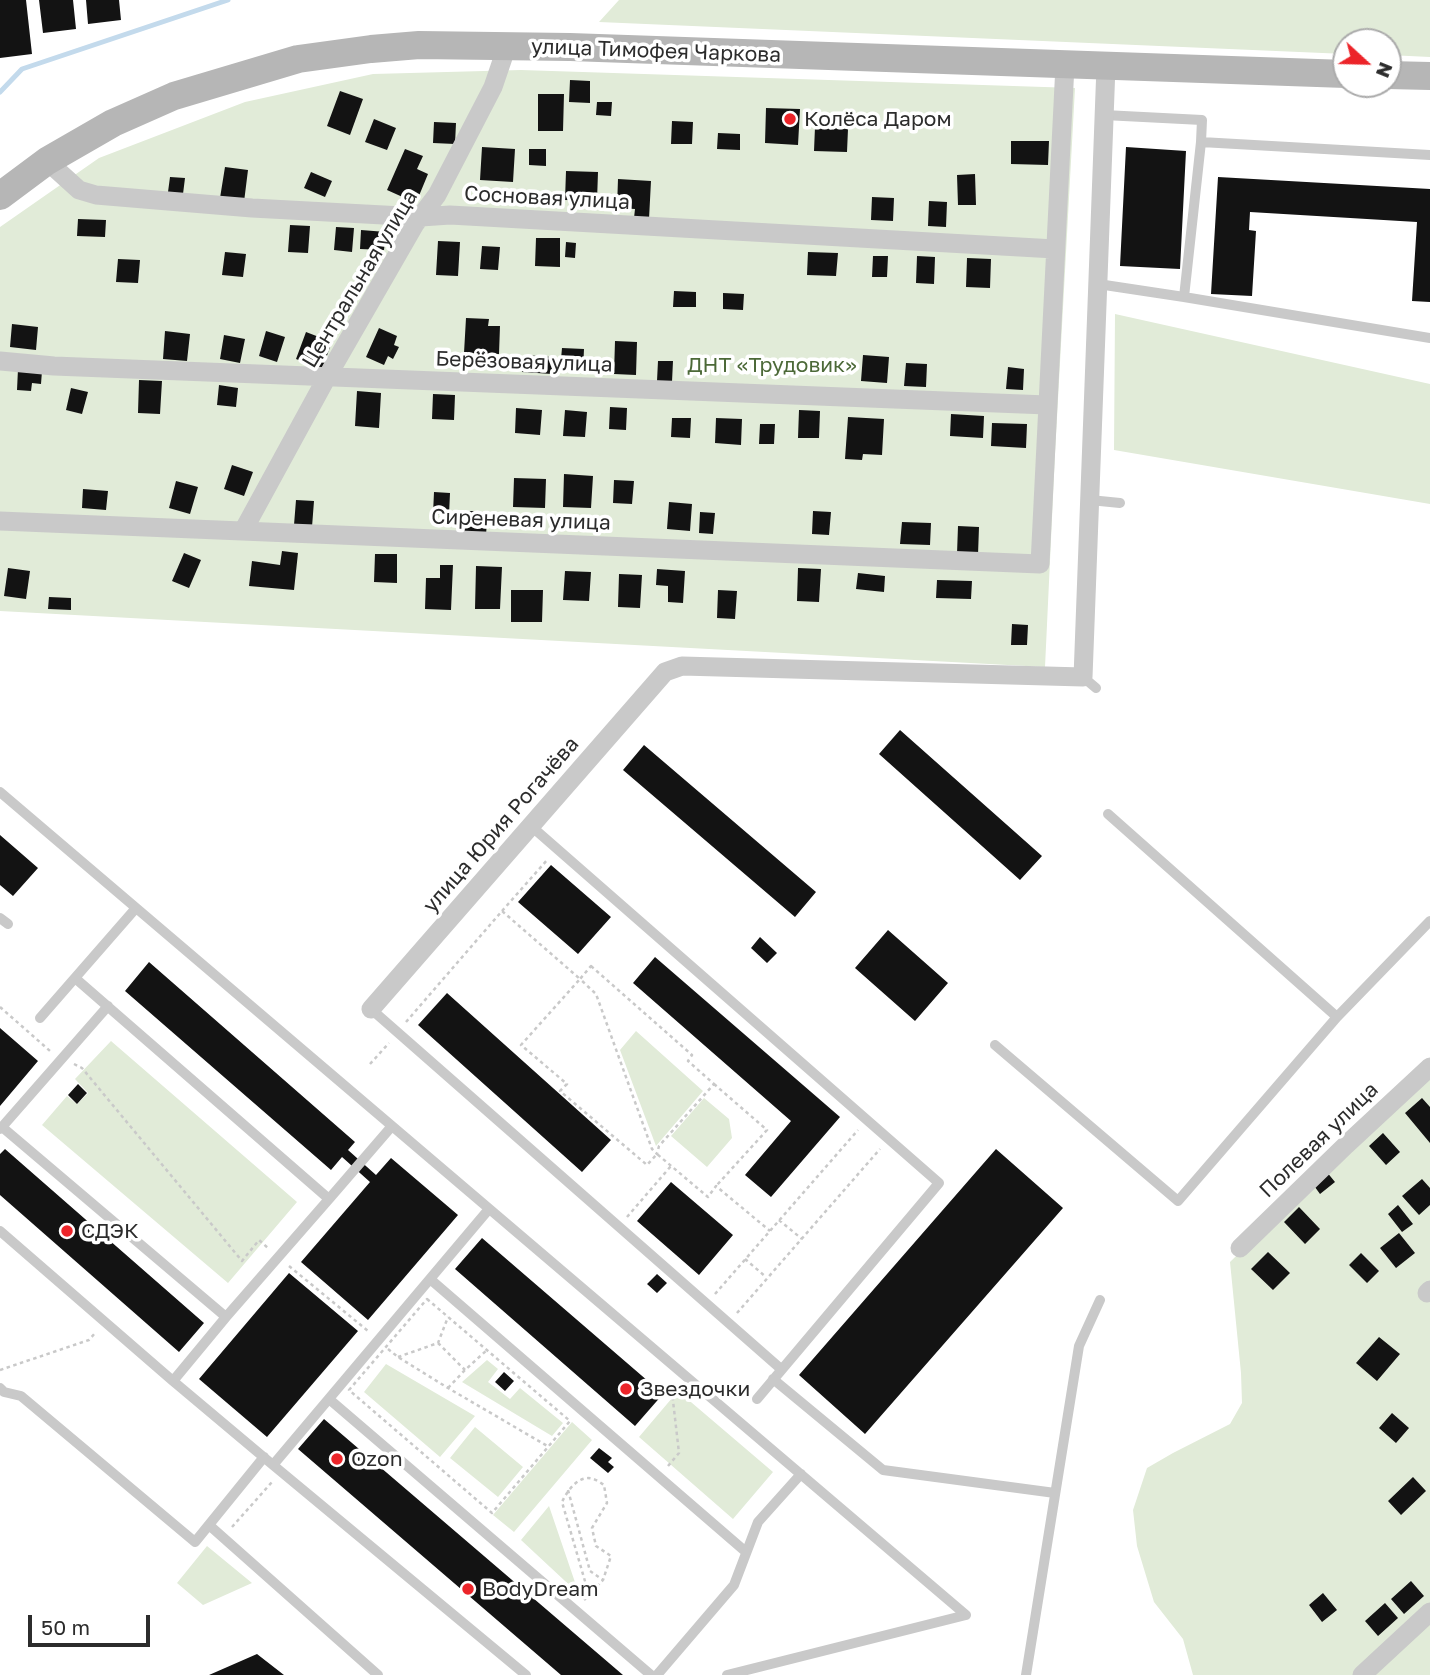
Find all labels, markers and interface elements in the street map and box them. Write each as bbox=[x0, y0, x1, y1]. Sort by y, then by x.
north arrow bbox=[1332, 28, 1402, 98]
street label: улица Тимофея Чаркова bbox=[531, 34, 781, 68]
text: N bbox=[1372, 59, 1398, 81]
place label: Колёса Даром bbox=[804, 106, 952, 132]
marker: Колёса Даром bbox=[782, 111, 798, 127]
street label: Сосновая улица bbox=[463, 181, 631, 215]
street label: Центральная улица bbox=[297, 186, 423, 372]
street label: Берёзовая улица bbox=[435, 346, 613, 378]
park label: ДНТ «Трудовик» bbox=[687, 352, 857, 378]
street label: Сиреневая улица bbox=[431, 504, 611, 536]
street label: улица Юрия Рогачёва bbox=[418, 732, 584, 918]
street label: Полевая улица bbox=[1254, 1077, 1384, 1203]
place label: СДЭК bbox=[81, 1218, 139, 1244]
marker: СДЭК bbox=[59, 1223, 75, 1239]
place label: Звездочки bbox=[640, 1376, 750, 1402]
marker: Звездочки bbox=[618, 1381, 634, 1397]
place label: Ozon bbox=[351, 1446, 403, 1472]
marker: Ozon bbox=[329, 1451, 345, 1467]
place label: BodyDream bbox=[482, 1576, 599, 1602]
marker: BodyDream bbox=[460, 1581, 476, 1597]
scale bar bbox=[32, 1602, 154, 1646]
text: 50 m bbox=[41, 1614, 90, 1640]

